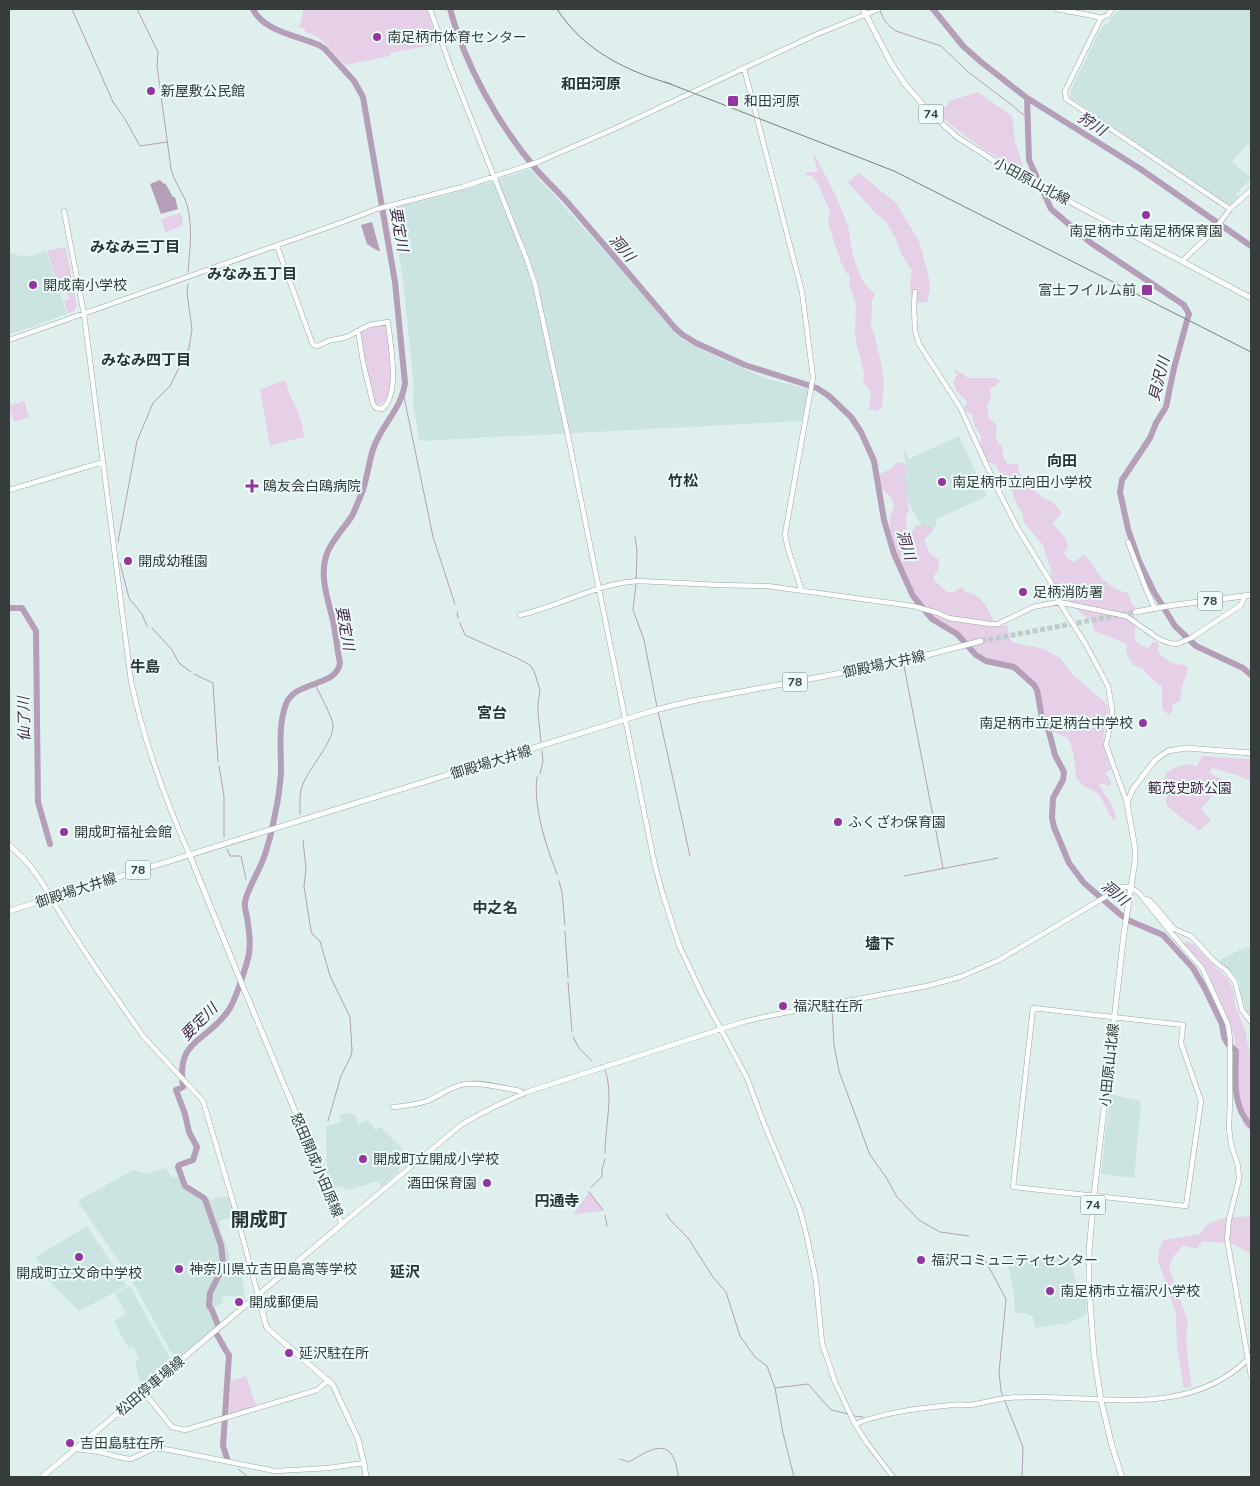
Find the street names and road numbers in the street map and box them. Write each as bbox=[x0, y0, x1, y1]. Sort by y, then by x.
road number: 74 bbox=[918, 105, 944, 124]
street label: 小田原山北線 bbox=[990, 153, 1073, 210]
road number: 78 bbox=[1198, 592, 1222, 610]
street label: 御殿場大井線 bbox=[841, 646, 927, 683]
road number: 78 bbox=[782, 672, 808, 692]
street label: 御殿場大井線 bbox=[448, 741, 534, 784]
road number: 78 bbox=[126, 860, 150, 880]
street label: 御殿場大井線 bbox=[33, 868, 119, 912]
street label: 小田原山北線 bbox=[1096, 1022, 1123, 1108]
street label: 怒田開成小田原線 bbox=[286, 1110, 347, 1220]
road number: 74 bbox=[1080, 1196, 1106, 1214]
street label: 松田停車場線 bbox=[112, 1352, 189, 1421]

